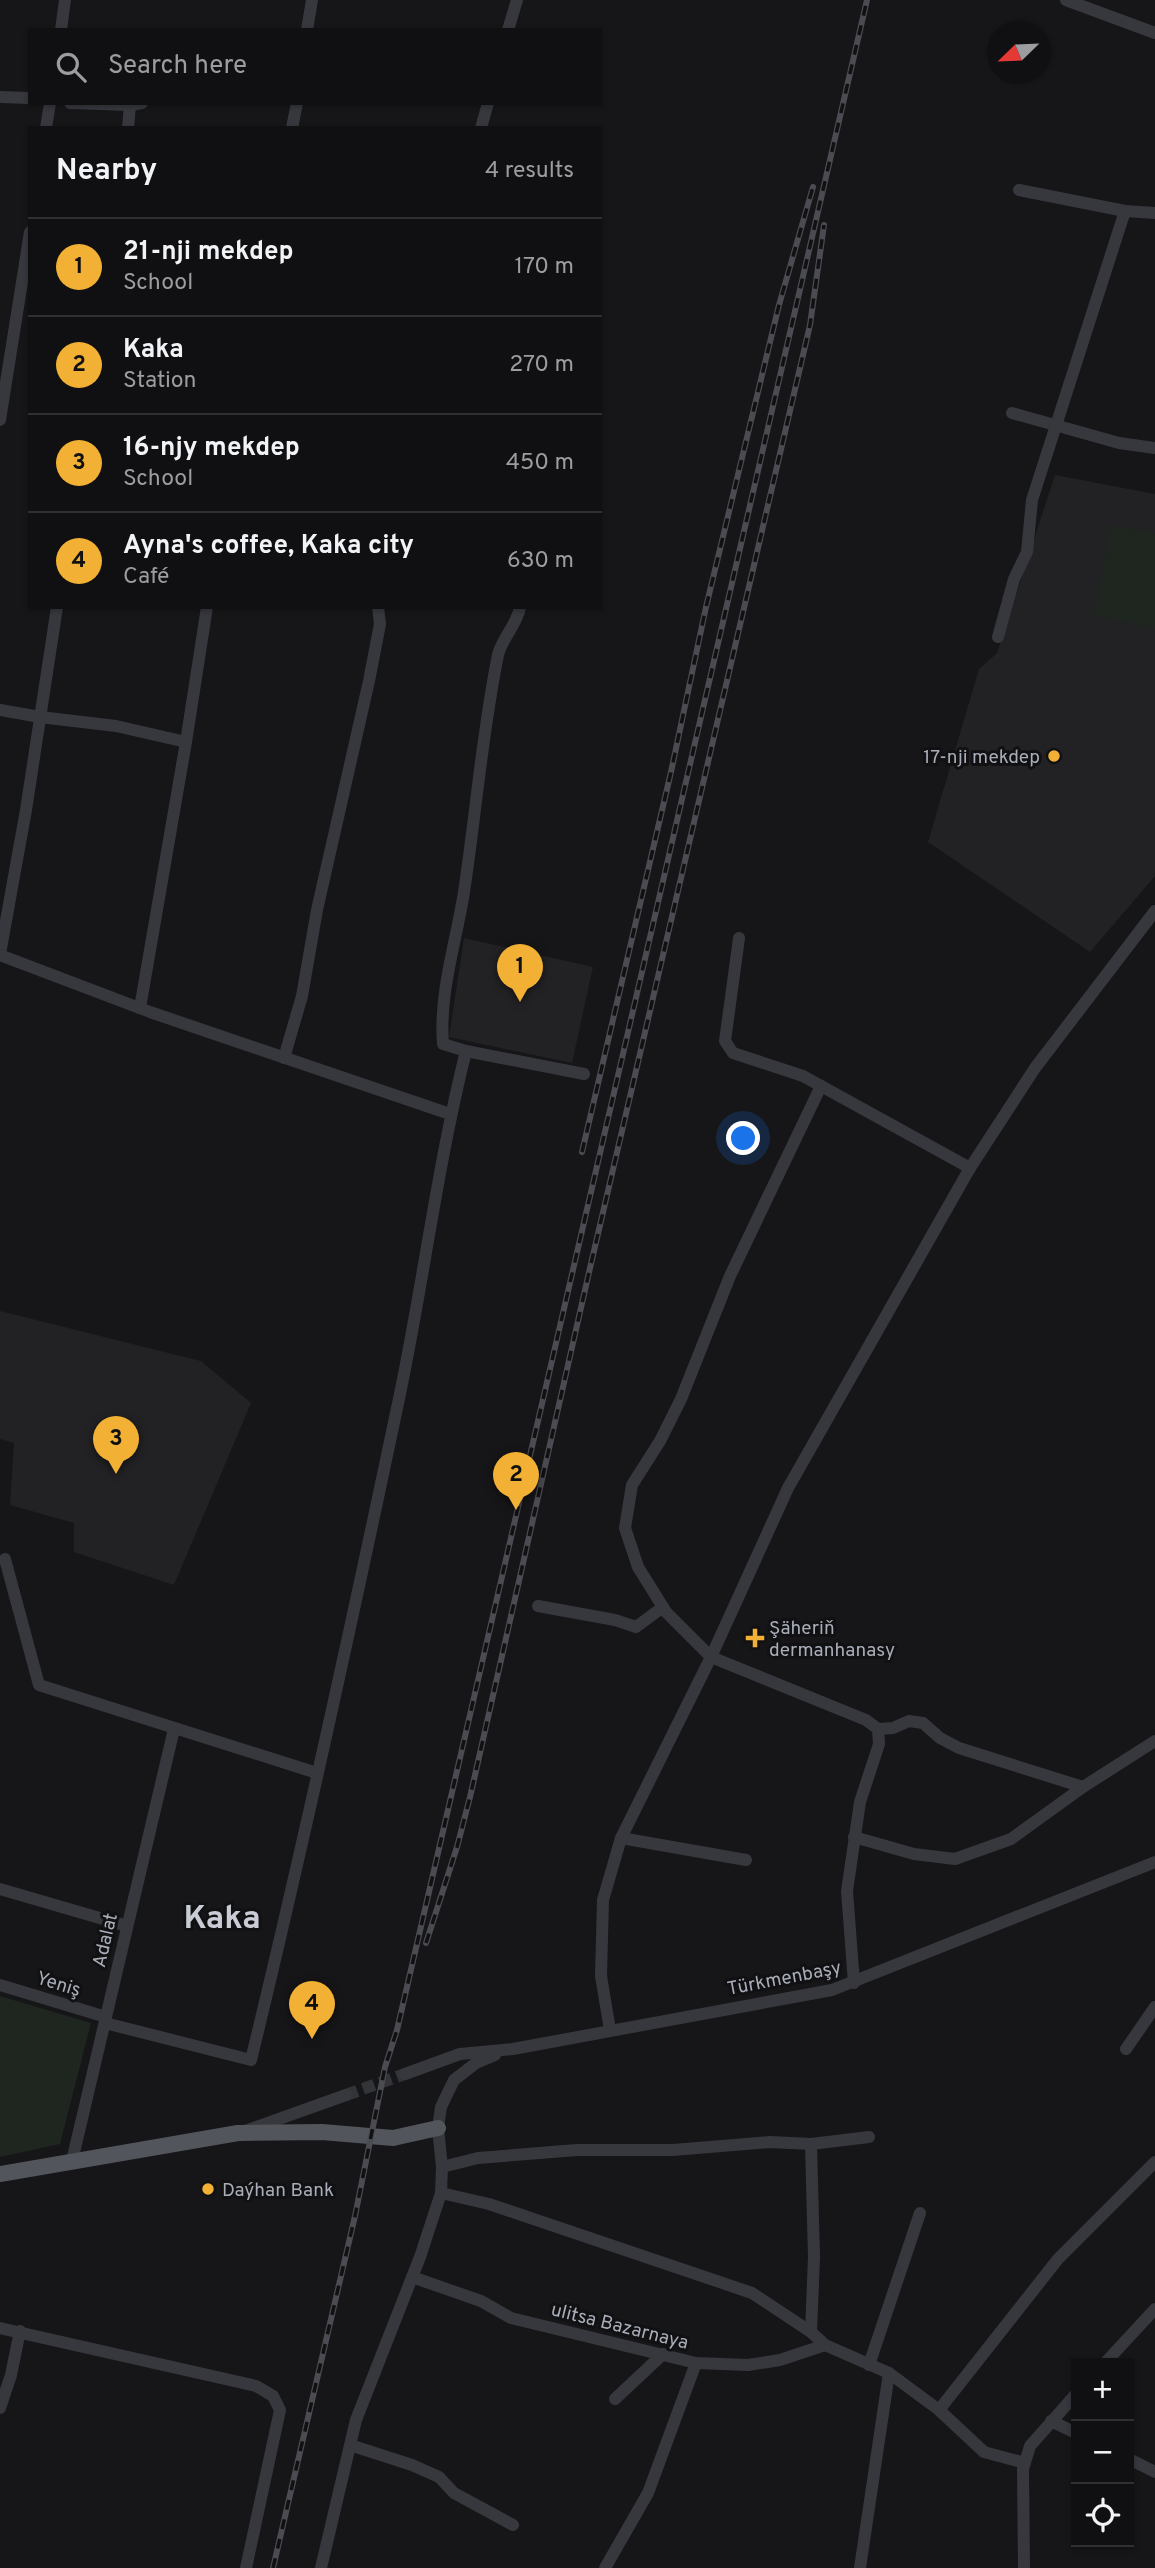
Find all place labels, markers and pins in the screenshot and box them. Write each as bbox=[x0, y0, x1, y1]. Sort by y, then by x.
place label: 17-nji mekdep bbox=[923, 746, 1040, 770]
marker: 17-nji mekdep bbox=[1046, 748, 1062, 764]
pin: 1 bbox=[497, 944, 543, 1002]
pin: 3 bbox=[93, 1416, 139, 1474]
pin: 2 bbox=[493, 1452, 539, 1510]
place label: Şäheriň dermanhanasy bbox=[769, 1617, 895, 1663]
marker: Şäheriň dermanhanasy bbox=[747, 1630, 763, 1646]
pin: 4 bbox=[289, 1981, 335, 2039]
place label: Daýhan Bank bbox=[222, 2179, 334, 2203]
marker: Daýhan Bank bbox=[200, 2181, 216, 2197]

